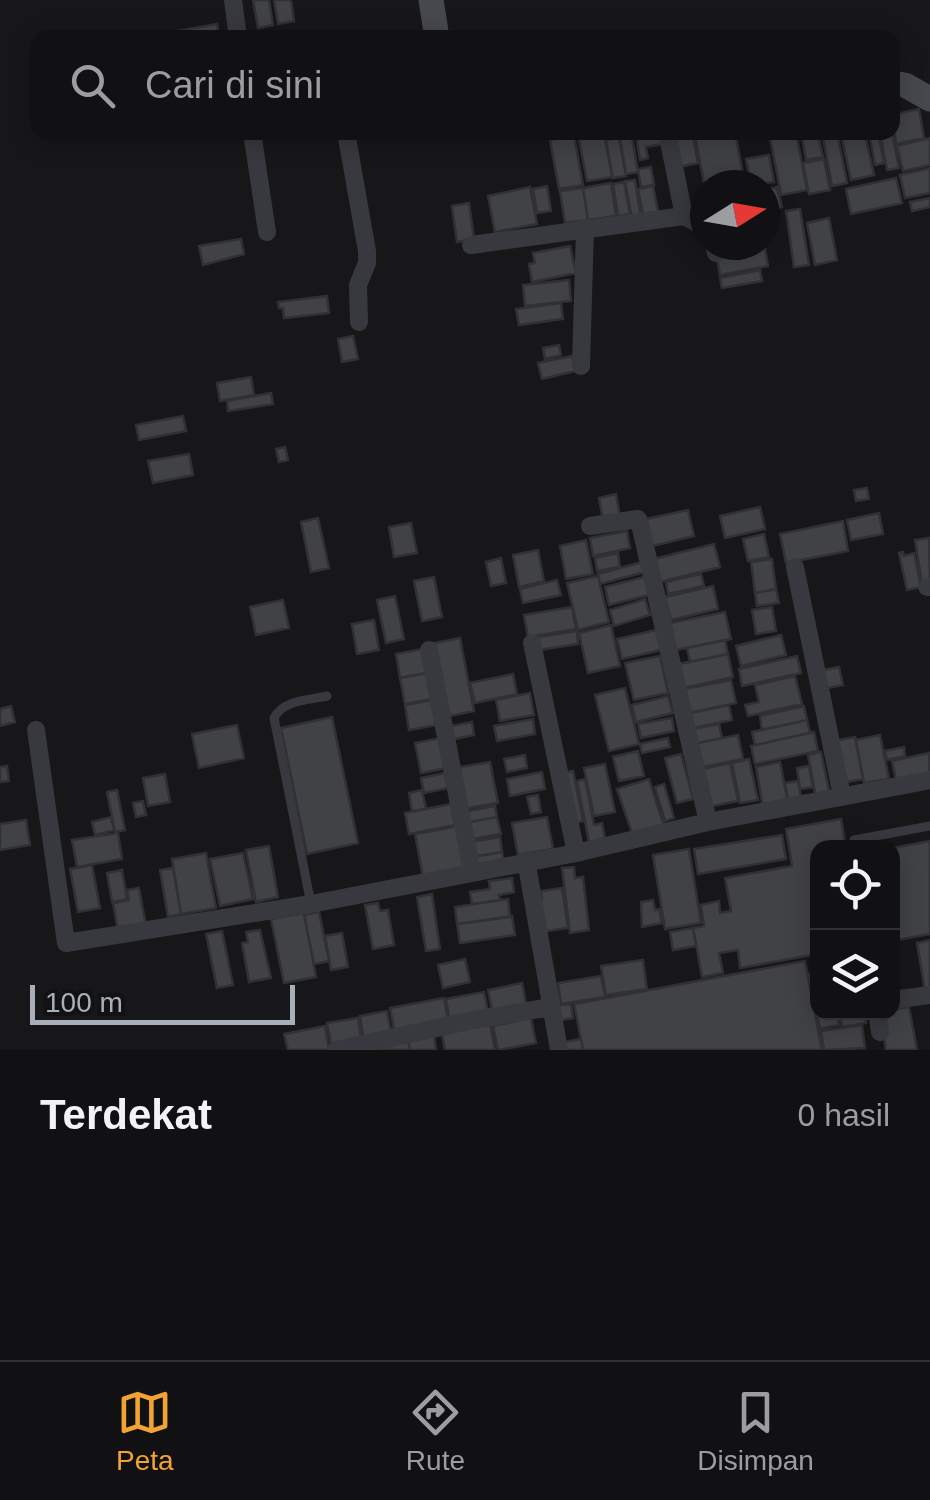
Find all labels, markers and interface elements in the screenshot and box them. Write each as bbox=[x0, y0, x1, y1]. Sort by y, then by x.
search box bbox=[30, 30, 900, 140]
icon: search bbox=[65, 58, 120, 113]
text: Cari di sini bbox=[145, 64, 322, 106]
north arrow bbox=[690, 170, 780, 260]
map controls bbox=[810, 840, 900, 1020]
button: locate bbox=[810, 840, 900, 930]
button: layers bbox=[810, 930, 900, 1020]
scale bar bbox=[30, 980, 295, 1024]
text: 100 m bbox=[45, 987, 123, 1018]
text: Terdekat bbox=[40, 1091, 212, 1138]
text: 0 hasil bbox=[798, 1097, 890, 1133]
tab: Peta bbox=[116, 1385, 174, 1477]
tab: Rute bbox=[406, 1385, 465, 1477]
tab: Disimpan bbox=[697, 1385, 814, 1477]

